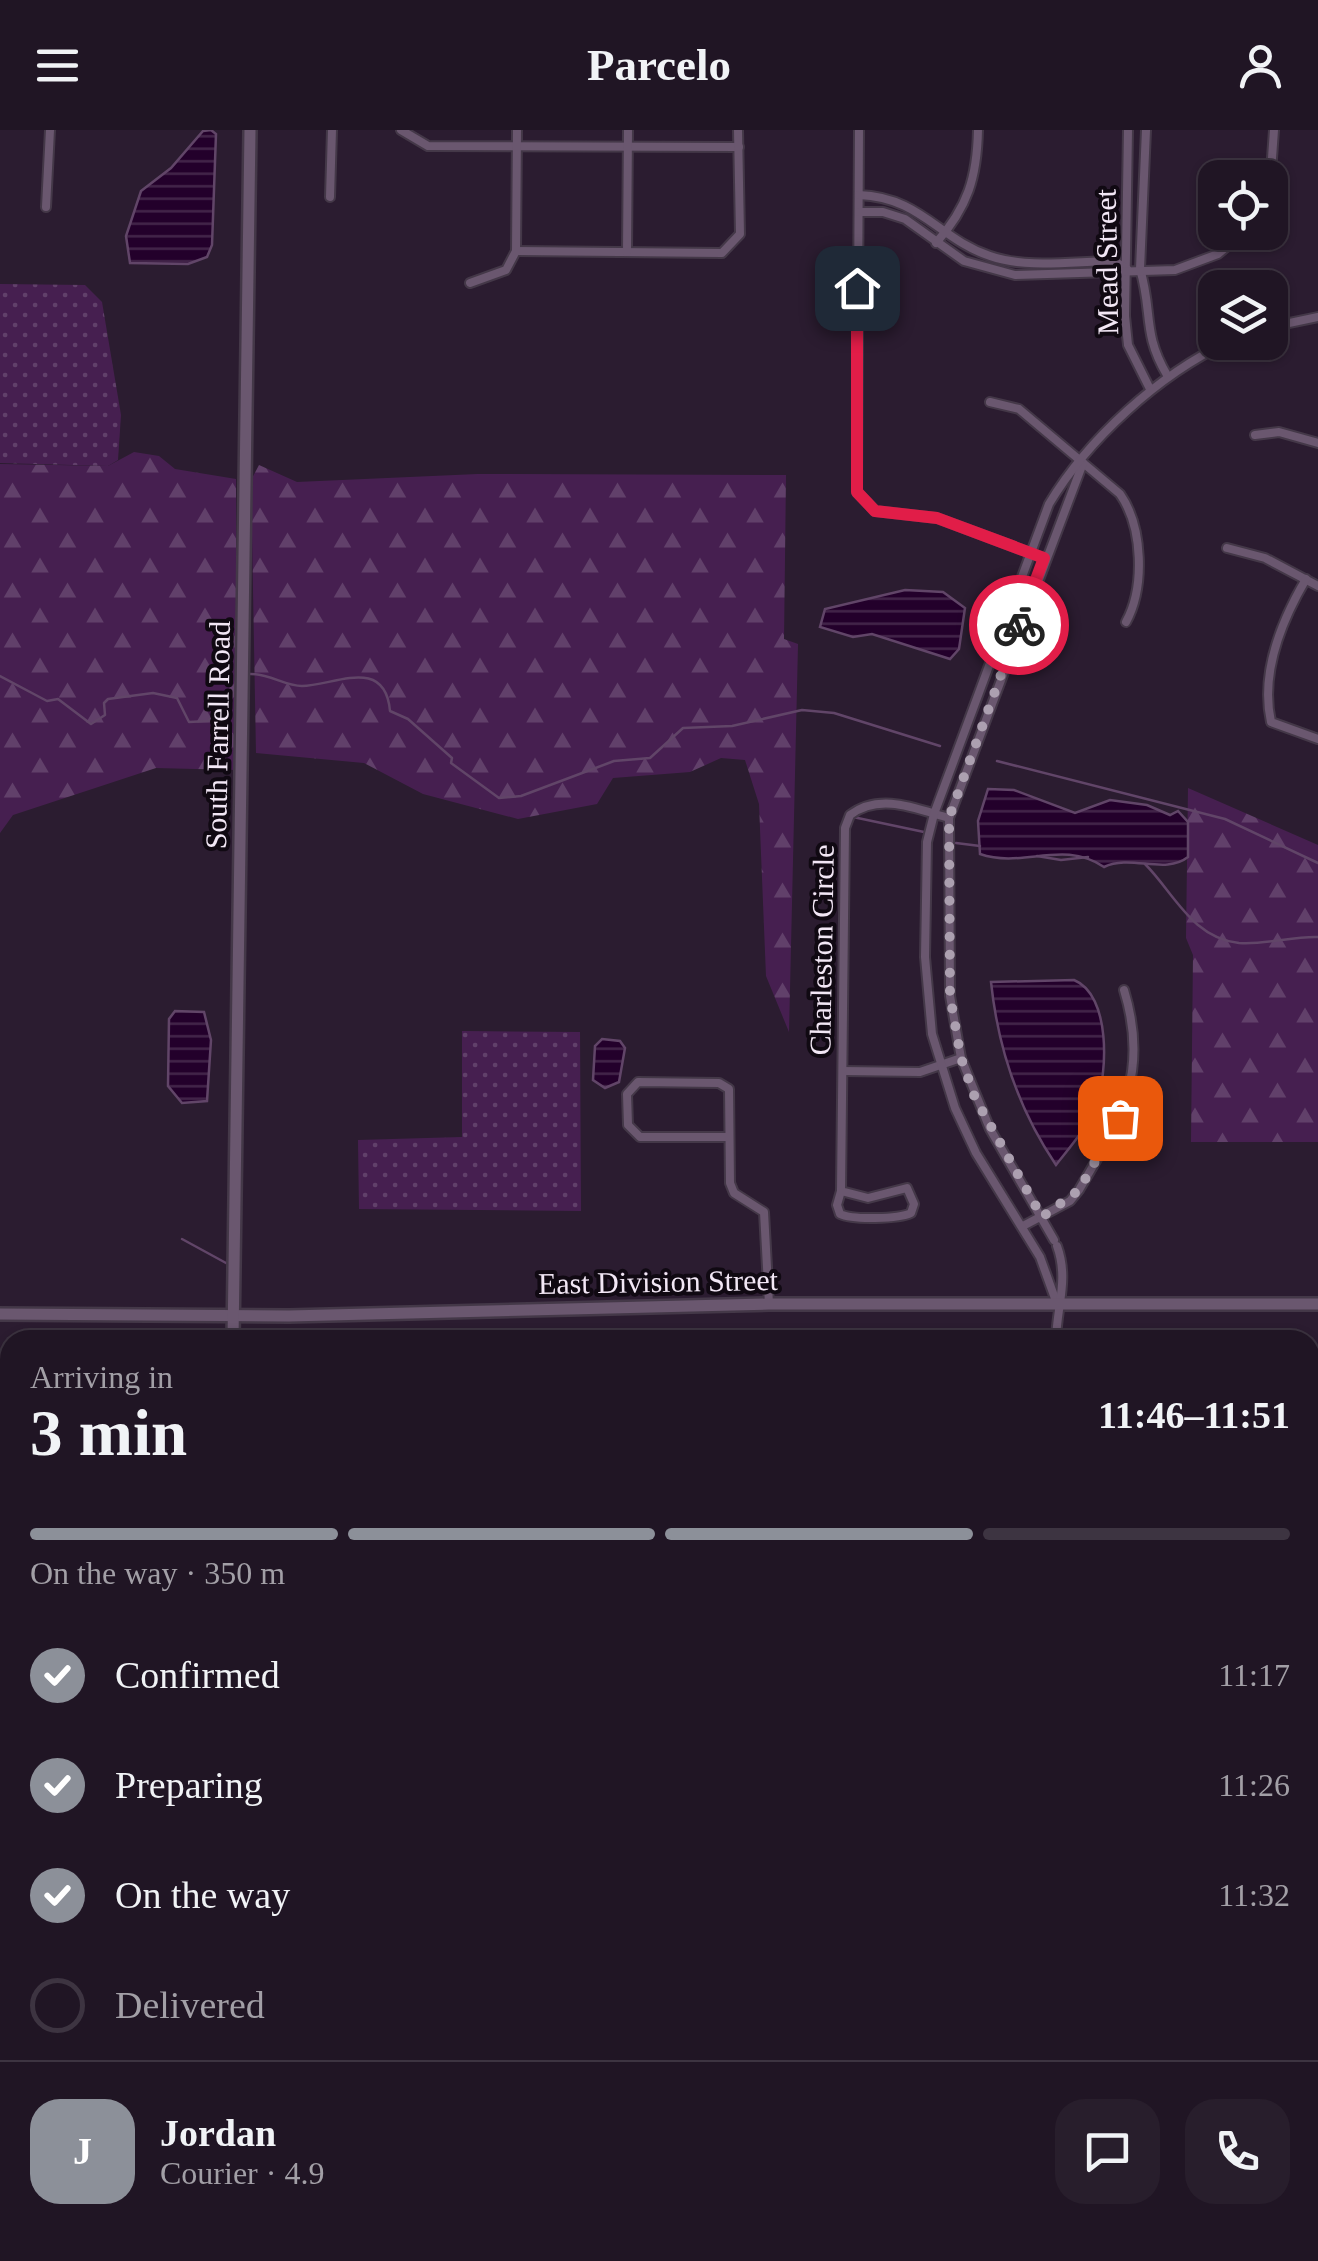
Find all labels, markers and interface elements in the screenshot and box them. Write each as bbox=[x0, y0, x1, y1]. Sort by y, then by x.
icon: menu bbox=[30, 38, 85, 93]
icon: person bbox=[1233, 38, 1288, 93]
text: Parcelo bbox=[587, 40, 731, 90]
map controls bbox=[1198, 160, 1288, 360]
button: locate bbox=[1198, 160, 1288, 250]
street label: Mead Street bbox=[1089, 188, 1124, 335]
pin bbox=[815, 246, 900, 331]
icon: home bbox=[830, 261, 885, 316]
button: layers bbox=[1198, 270, 1288, 360]
courier bbox=[969, 575, 1069, 675]
icon: bike bbox=[992, 598, 1047, 653]
street label: South Farrell Road bbox=[199, 621, 236, 849]
street label: Charleston Circle bbox=[803, 844, 840, 1056]
pin bbox=[1078, 1076, 1163, 1161]
icon: bag bbox=[1093, 1091, 1148, 1146]
street label: East Division Street bbox=[538, 1263, 779, 1300]
text: Arriving in bbox=[30, 1359, 173, 1395]
text: 11:46–11:51 bbox=[1098, 1394, 1290, 1436]
text: 3 min bbox=[30, 1397, 187, 1469]
text: On the way · 350 m bbox=[30, 1555, 285, 1591]
icon: check bbox=[30, 1648, 85, 1703]
text: Confirmed bbox=[115, 1654, 280, 1696]
text: 11:17 bbox=[1218, 1657, 1290, 1693]
icon: check bbox=[30, 1758, 85, 1813]
text: Preparing bbox=[115, 1764, 263, 1806]
text: 11:26 bbox=[1218, 1767, 1290, 1803]
icon: check bbox=[30, 1868, 85, 1923]
text: On the way bbox=[115, 1874, 290, 1916]
text: 11:32 bbox=[1218, 1877, 1290, 1913]
text: Delivered bbox=[115, 1984, 265, 2026]
button: chat bbox=[1055, 2099, 1160, 2204]
button: phone bbox=[1185, 2099, 1290, 2204]
text: Jordan bbox=[160, 2112, 276, 2154]
text: J bbox=[73, 2130, 92, 2172]
text: Courier · 4.9 bbox=[160, 2155, 324, 2191]

